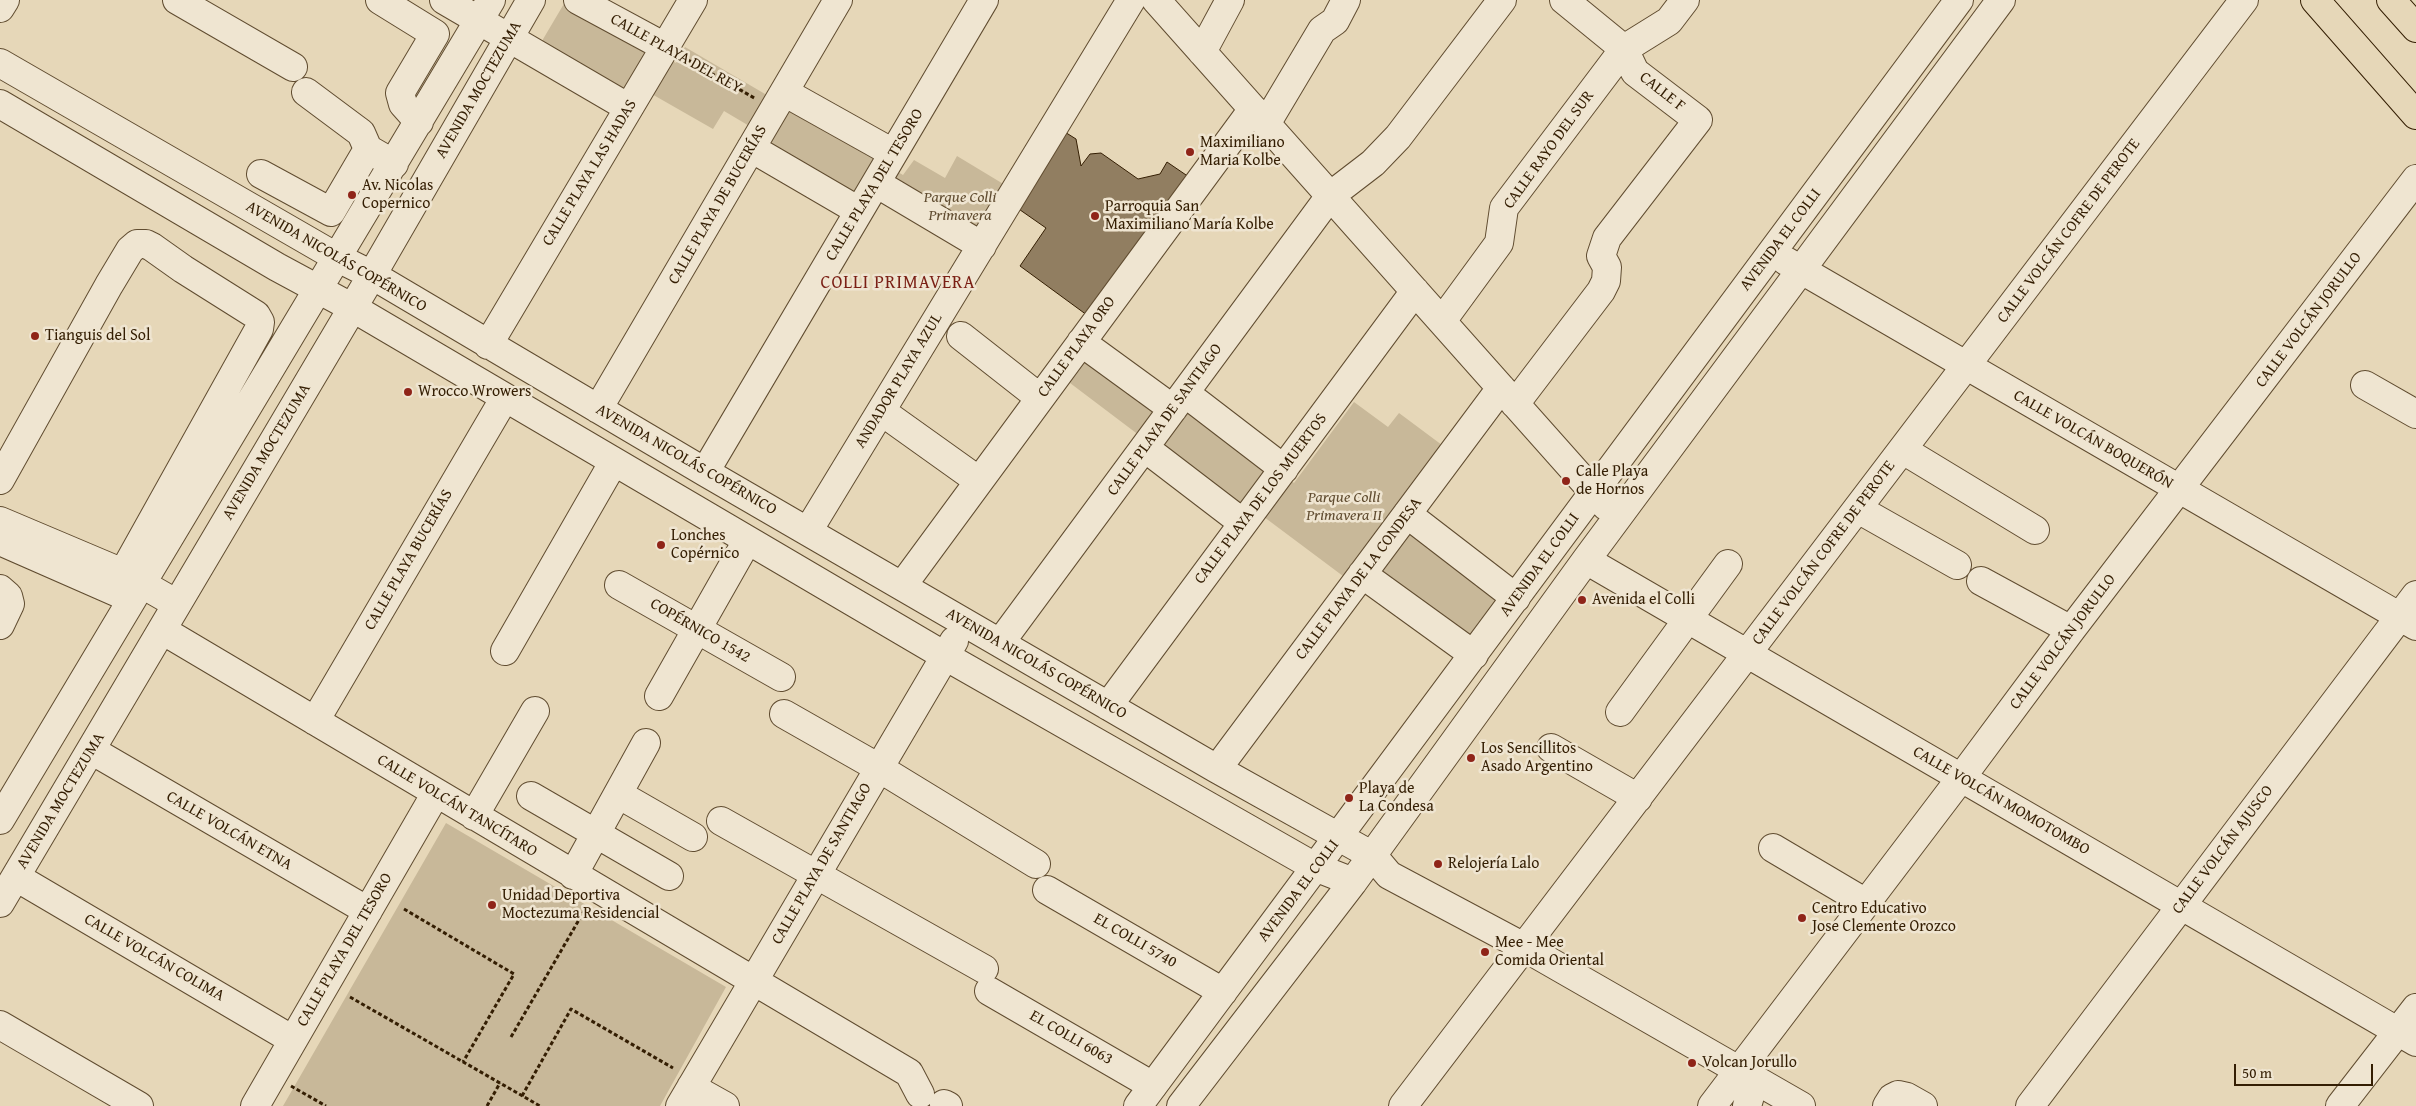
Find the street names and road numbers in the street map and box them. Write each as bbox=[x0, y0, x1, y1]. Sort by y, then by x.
street label: CALLE PLAYA DEL REY bbox=[607, 10, 745, 98]
street label: AVENIDA MOCTEZUMA bbox=[432, 18, 526, 162]
street label: CALLE F bbox=[1635, 68, 1689, 116]
street label: CALLE RAYO DEL SUR bbox=[1500, 87, 1598, 213]
street label: CALLE PLAYA LAS HADAS bbox=[539, 96, 641, 250]
street label: CALLE PLAYA DEL TESORO bbox=[822, 105, 928, 265]
street label: CALLE PLAYA DE BUCERÍAS bbox=[664, 122, 772, 288]
street label: CALLE VOLCÁN COFRE DE PEROTE bbox=[1993, 135, 2145, 327]
street label: AVENIDA EL COLLI bbox=[1736, 185, 1826, 295]
street label: AVENIDA NICOLÁS COPÉRNICO bbox=[242, 197, 430, 317]
street label: CALLE VOLCÁN JORULLO bbox=[2252, 248, 2366, 392]
street label: CALLE PLAYA ORO bbox=[1034, 293, 1120, 401]
street label: ANDADOR PLAYA AZUL bbox=[851, 310, 947, 452]
street label: CALLE PLAYA DE SANTIAGO bbox=[1103, 340, 1227, 500]
street label: AVENIDA MOCTEZUMA bbox=[219, 380, 315, 524]
street label: CALLE VOLCÁN BOQUERÓN bbox=[2010, 386, 2176, 494]
street label: AVENIDA NICOLÁS COPÉRNICO bbox=[592, 400, 780, 520]
street label: CALLE PLAYA DE LOS MUERTOS bbox=[1191, 410, 1331, 588]
street label: CALLE VOLCÁN COFRE DE PEROTE bbox=[1748, 457, 1900, 649]
street label: CALLE PLAYA BUCERÍAS bbox=[361, 486, 457, 634]
street label: CALLE PLAYA DE LA CONDESA bbox=[1292, 494, 1426, 664]
street label: AVENIDA EL COLLI bbox=[1496, 510, 1584, 620]
street label: CALLE VOLCÁN JORULLO bbox=[2006, 570, 2120, 714]
street label: COPÉRNICO 1542 bbox=[647, 595, 753, 667]
street label: AVENIDA NICOLÁS COPÉRNICO bbox=[942, 604, 1130, 724]
street label: AVENIDA MOCTEZUMA bbox=[13, 729, 109, 873]
street label: CALLE VOLCÁN MOMOTOMBO bbox=[1909, 742, 2093, 860]
street label: CALLE VOLCÁN TANCÍTARO bbox=[373, 751, 541, 861]
street label: CALLE PLAYA DE SANTIAGO bbox=[768, 780, 876, 948]
street label: CALLE VOLCÁN AJUSCO bbox=[2168, 782, 2278, 918]
street label: CALLE VOLCÁN ETNA bbox=[163, 787, 295, 875]
street label: AVENIDA EL COLLI bbox=[1254, 836, 1344, 946]
street label: CALLE PLAYA DEL TESORO bbox=[293, 870, 397, 1030]
street label: CALLE VOLCÁN COLIMA bbox=[80, 910, 228, 1006]
street label: EL COLLI 5740 bbox=[1090, 910, 1180, 972]
street label: EL COLLI 6063 bbox=[1026, 1007, 1116, 1069]

